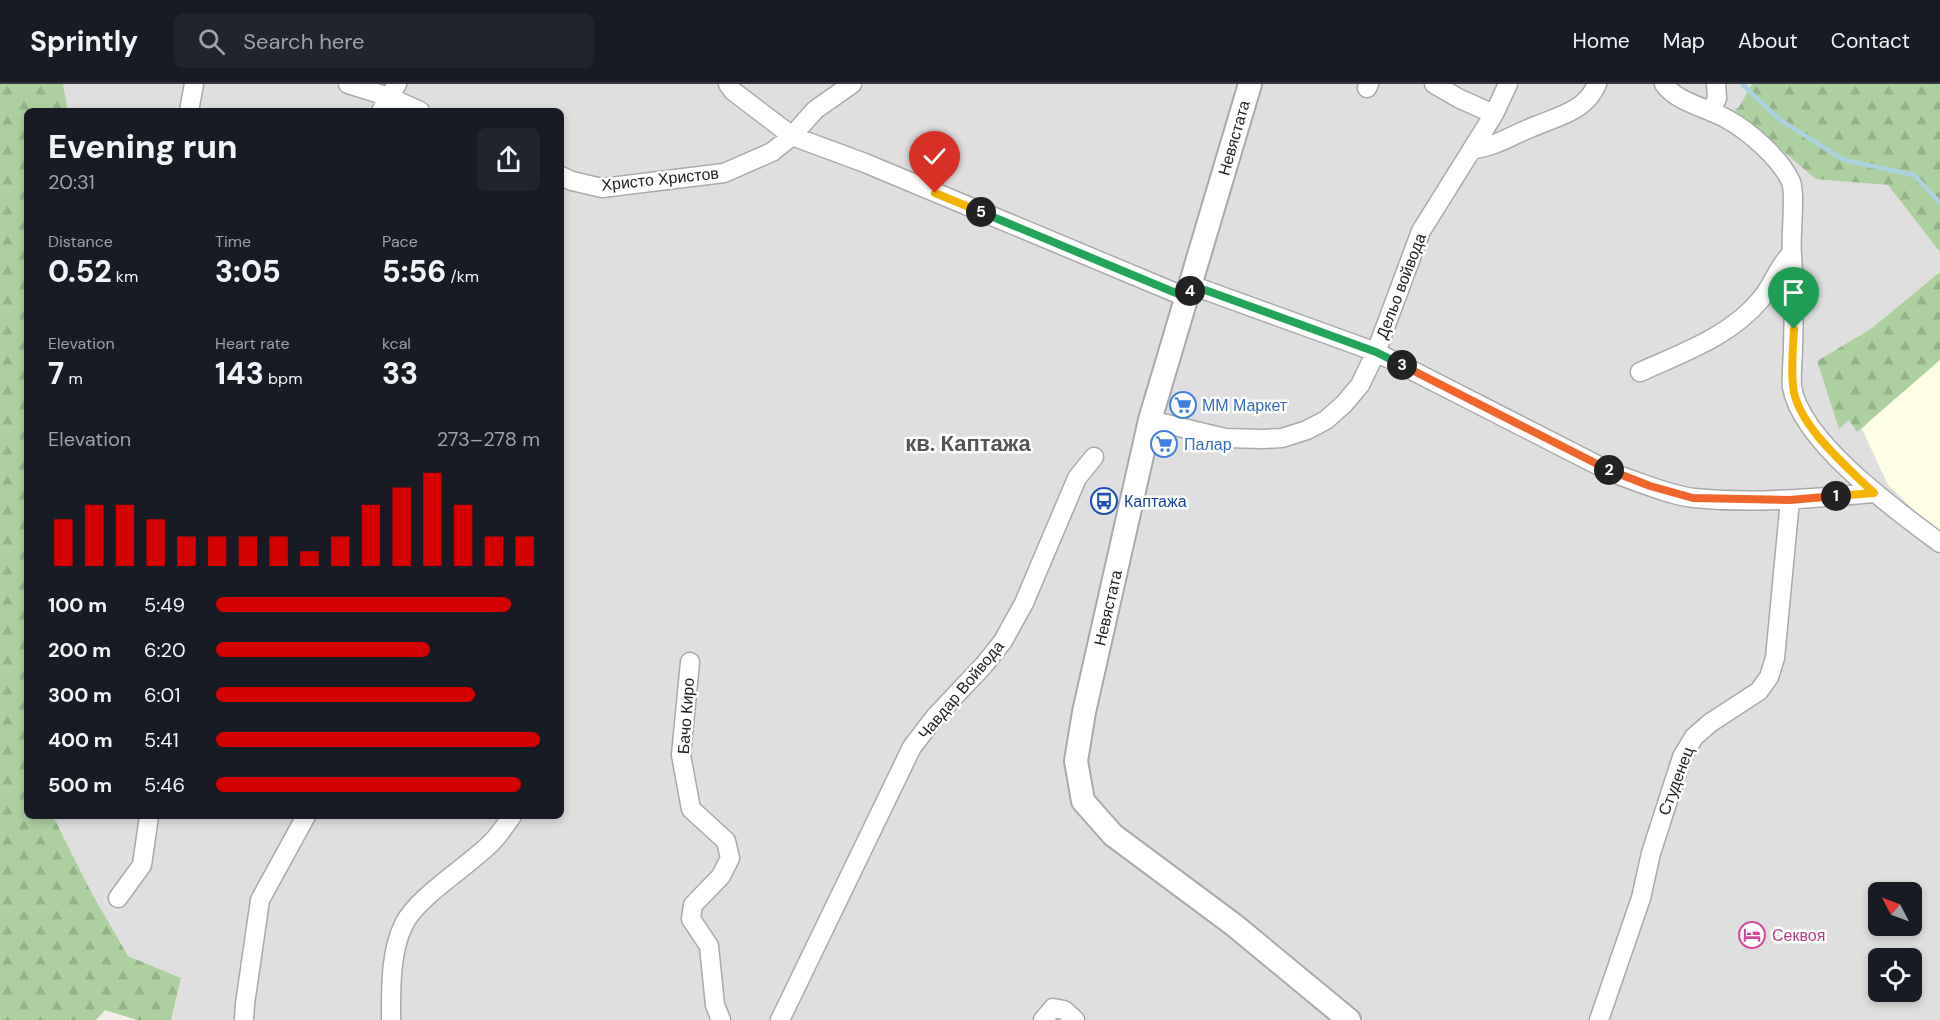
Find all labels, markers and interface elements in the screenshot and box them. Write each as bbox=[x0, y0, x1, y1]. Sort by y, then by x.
search box bbox=[174, 14, 594, 68]
text: Sprintly bbox=[30, 23, 138, 60]
icon: search bbox=[195, 25, 228, 58]
text: Search here bbox=[243, 27, 365, 56]
text: Home bbox=[1572, 27, 1630, 55]
text: Map bbox=[1663, 27, 1705, 55]
text: About bbox=[1738, 27, 1798, 55]
text: Contact bbox=[1831, 27, 1910, 55]
street label: Невястата bbox=[1213, 98, 1255, 178]
text: Evening run bbox=[48, 125, 237, 168]
button: share bbox=[477, 128, 540, 191]
pin bbox=[909, 131, 960, 193]
icon: check bbox=[918, 140, 951, 173]
street label: Христо Христов bbox=[600, 162, 720, 196]
text: 20:31 bbox=[48, 169, 95, 195]
pin: 5 bbox=[966, 197, 996, 227]
text: 5 bbox=[976, 201, 986, 222]
street label: Дельо войвода bbox=[1371, 230, 1431, 342]
text: Distance bbox=[48, 231, 113, 252]
text: Time bbox=[215, 231, 251, 252]
text: Pace bbox=[382, 231, 418, 252]
text: 0.52 bbox=[48, 252, 112, 291]
text: 3:05 bbox=[215, 252, 281, 291]
text: 5:56 bbox=[382, 252, 446, 291]
text: km bbox=[112, 266, 138, 287]
text: /km bbox=[446, 266, 479, 287]
pin bbox=[1768, 267, 1819, 329]
pin: 4 bbox=[1175, 276, 1205, 306]
icon: arrive bbox=[1777, 276, 1810, 309]
text: 4 bbox=[1185, 280, 1195, 301]
text: Elevation bbox=[48, 333, 115, 354]
text: Heart rate bbox=[215, 333, 290, 354]
text: kcal bbox=[382, 333, 411, 354]
pin: 3 bbox=[1387, 350, 1417, 380]
text: 7 bbox=[48, 354, 64, 393]
text: 143 bbox=[215, 354, 264, 393]
text: 33 bbox=[382, 354, 418, 393]
text: 3 bbox=[1397, 354, 1407, 375]
text: m bbox=[64, 368, 83, 389]
text: bpm bbox=[264, 368, 302, 389]
supermarket icon: ММ Маркет bbox=[1168, 390, 1198, 420]
place label: ММ Маркет bbox=[1202, 395, 1288, 416]
text: Elevation bbox=[48, 426, 131, 452]
text: 273–278 m bbox=[437, 426, 540, 452]
district label: кв. Каптажа bbox=[905, 429, 1032, 458]
supermarket icon: Палар bbox=[1149, 429, 1179, 459]
place label: Палар bbox=[1184, 434, 1232, 455]
pin: 2 bbox=[1594, 455, 1624, 485]
text: 2 bbox=[1604, 459, 1614, 480]
pin: 1 bbox=[1821, 481, 1851, 511]
text: 1 bbox=[1833, 485, 1839, 506]
bus stop icon: Каптажа bbox=[1089, 486, 1119, 516]
place label: Каптажа bbox=[1124, 491, 1187, 512]
street label: Невястата bbox=[1089, 568, 1127, 648]
text: 100 m bbox=[48, 592, 107, 618]
text: 5:49 bbox=[144, 592, 185, 618]
street label: Чавдар Войвода bbox=[913, 636, 1009, 744]
text: 200 m bbox=[48, 637, 111, 663]
text: 6:20 bbox=[144, 637, 186, 663]
street label: Бачо Киро bbox=[673, 677, 699, 755]
text: 300 m bbox=[48, 682, 112, 708]
text: 6:01 bbox=[144, 682, 181, 708]
text: 400 m bbox=[48, 727, 113, 753]
text: 5:41 bbox=[144, 727, 179, 753]
street label: Студенец bbox=[1653, 744, 1699, 818]
text: 500 m bbox=[48, 772, 112, 798]
text: 5:46 bbox=[144, 772, 185, 798]
north arrow bbox=[1868, 882, 1922, 936]
map controls bbox=[1868, 882, 1922, 1002]
hotel icon: Секвоя bbox=[1737, 920, 1767, 950]
place label: Секвоя bbox=[1772, 925, 1825, 946]
button: locate bbox=[1868, 948, 1922, 1002]

